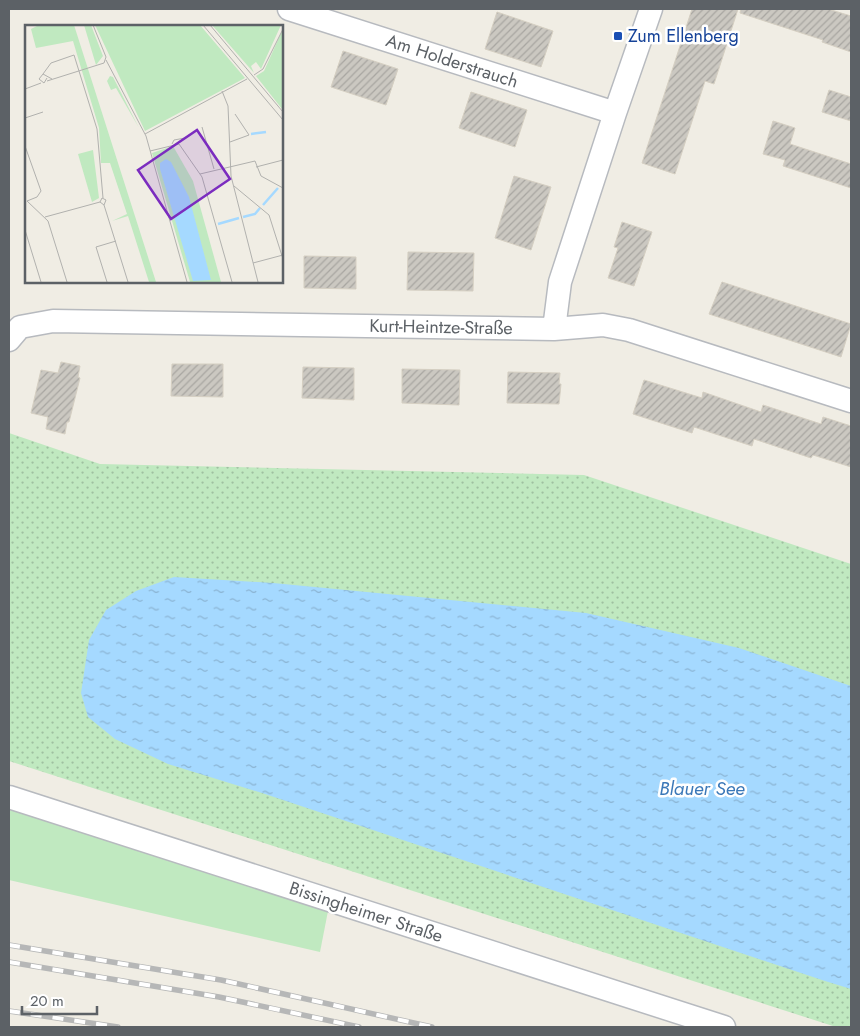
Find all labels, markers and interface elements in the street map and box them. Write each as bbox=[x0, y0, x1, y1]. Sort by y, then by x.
place label: Zum Ellenberg bbox=[628, 23, 739, 49]
inset map bbox=[25, 25, 282, 282]
street label: Am Holderstrauch bbox=[382, 27, 522, 95]
marker: Zum Ellenberg bbox=[612, 30, 624, 42]
street label: Kurt-Heintze-Straße bbox=[369, 313, 513, 341]
water label: Blauer See bbox=[659, 775, 745, 802]
street label: Bissingheimer Straße bbox=[286, 875, 446, 949]
scale bar bbox=[22, 984, 98, 1016]
text: 20 m bbox=[30, 990, 64, 1012]

